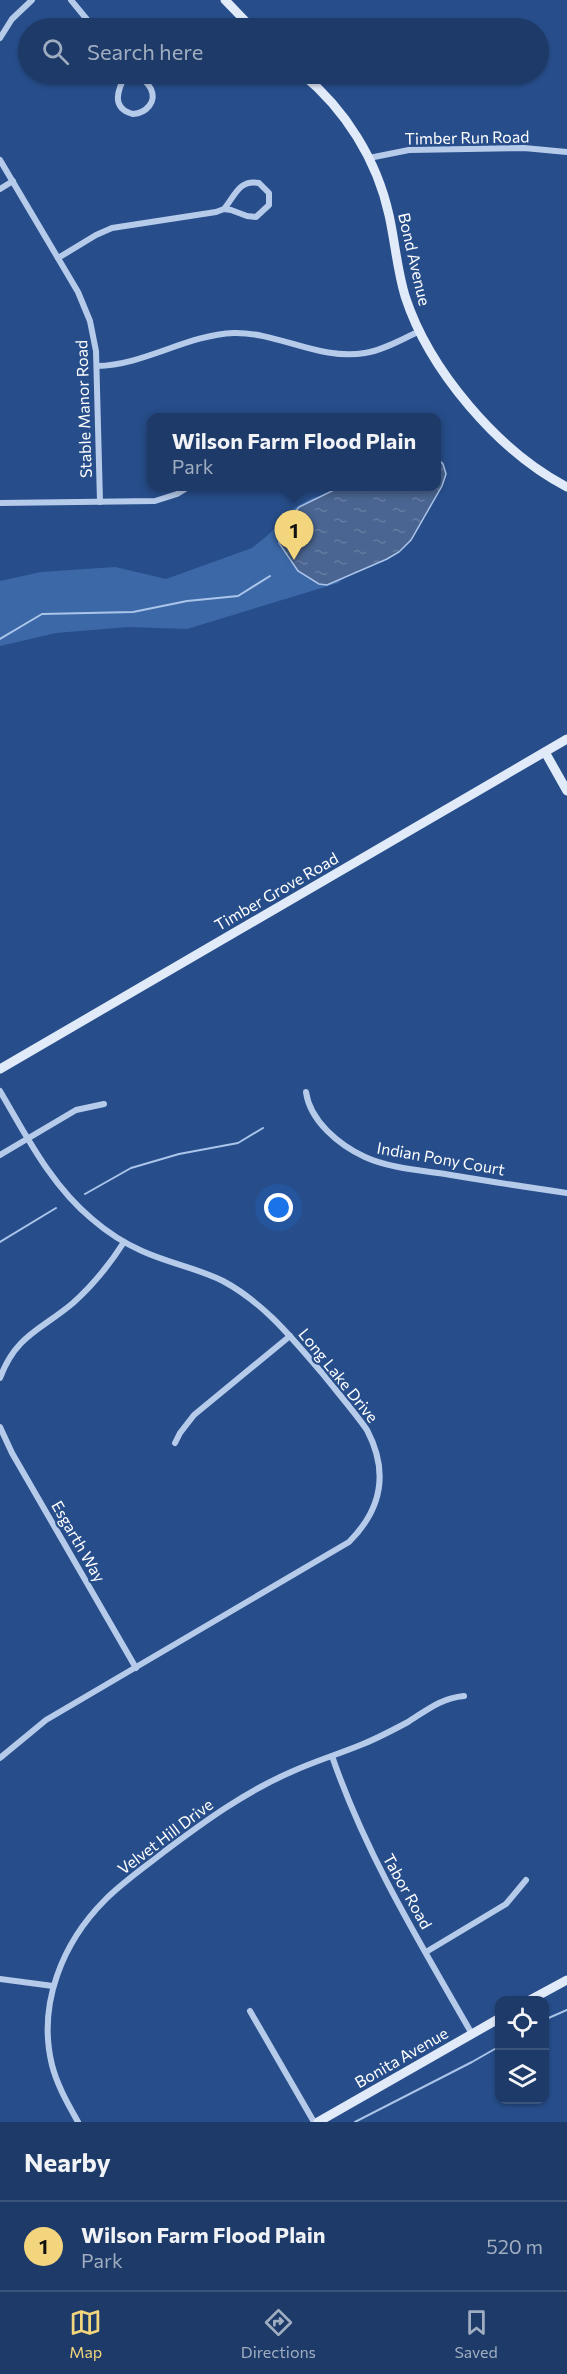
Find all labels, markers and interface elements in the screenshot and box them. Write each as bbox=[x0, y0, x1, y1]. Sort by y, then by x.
search box bbox=[18, 18, 549, 84]
icon: search bbox=[39, 35, 72, 68]
text: Search here bbox=[87, 38, 203, 65]
street label: Timber Run Road bbox=[404, 126, 530, 148]
street label: Bond Avenue bbox=[395, 211, 435, 307]
street label: Stable Manor Road bbox=[71, 340, 95, 478]
popup bbox=[147, 413, 441, 491]
text: Wilson Farm Flood Plain bbox=[172, 427, 416, 454]
text: Park bbox=[172, 454, 214, 478]
pin: 1 bbox=[274, 510, 314, 560]
street label: Timber Grove Road bbox=[211, 848, 341, 934]
street label: Indian Pony Court bbox=[376, 1137, 507, 1179]
your location bbox=[264, 1193, 293, 1222]
street label: Long Lake Drive bbox=[295, 1324, 383, 1426]
street label: Esgarth Way bbox=[48, 1497, 110, 1585]
street label: Velvet Hill Drive bbox=[114, 1794, 216, 1878]
street label: Tabor Road bbox=[380, 1850, 436, 1932]
map controls bbox=[495, 1996, 549, 2104]
button: locate bbox=[495, 1996, 549, 2050]
street label: Bonita Avenue bbox=[351, 2023, 451, 2091]
button: layers bbox=[495, 2050, 549, 2104]
text: Nearby bbox=[24, 2146, 111, 2177]
text: Wilson Farm Flood Plain bbox=[81, 2221, 326, 2248]
text: 1 bbox=[39, 2234, 48, 2258]
text: 520 m bbox=[486, 2234, 543, 2258]
text: Park bbox=[81, 2248, 123, 2272]
tab: Map bbox=[69, 2306, 102, 2361]
tab: Directions bbox=[241, 2306, 316, 2361]
tab: Saved bbox=[454, 2306, 498, 2361]

